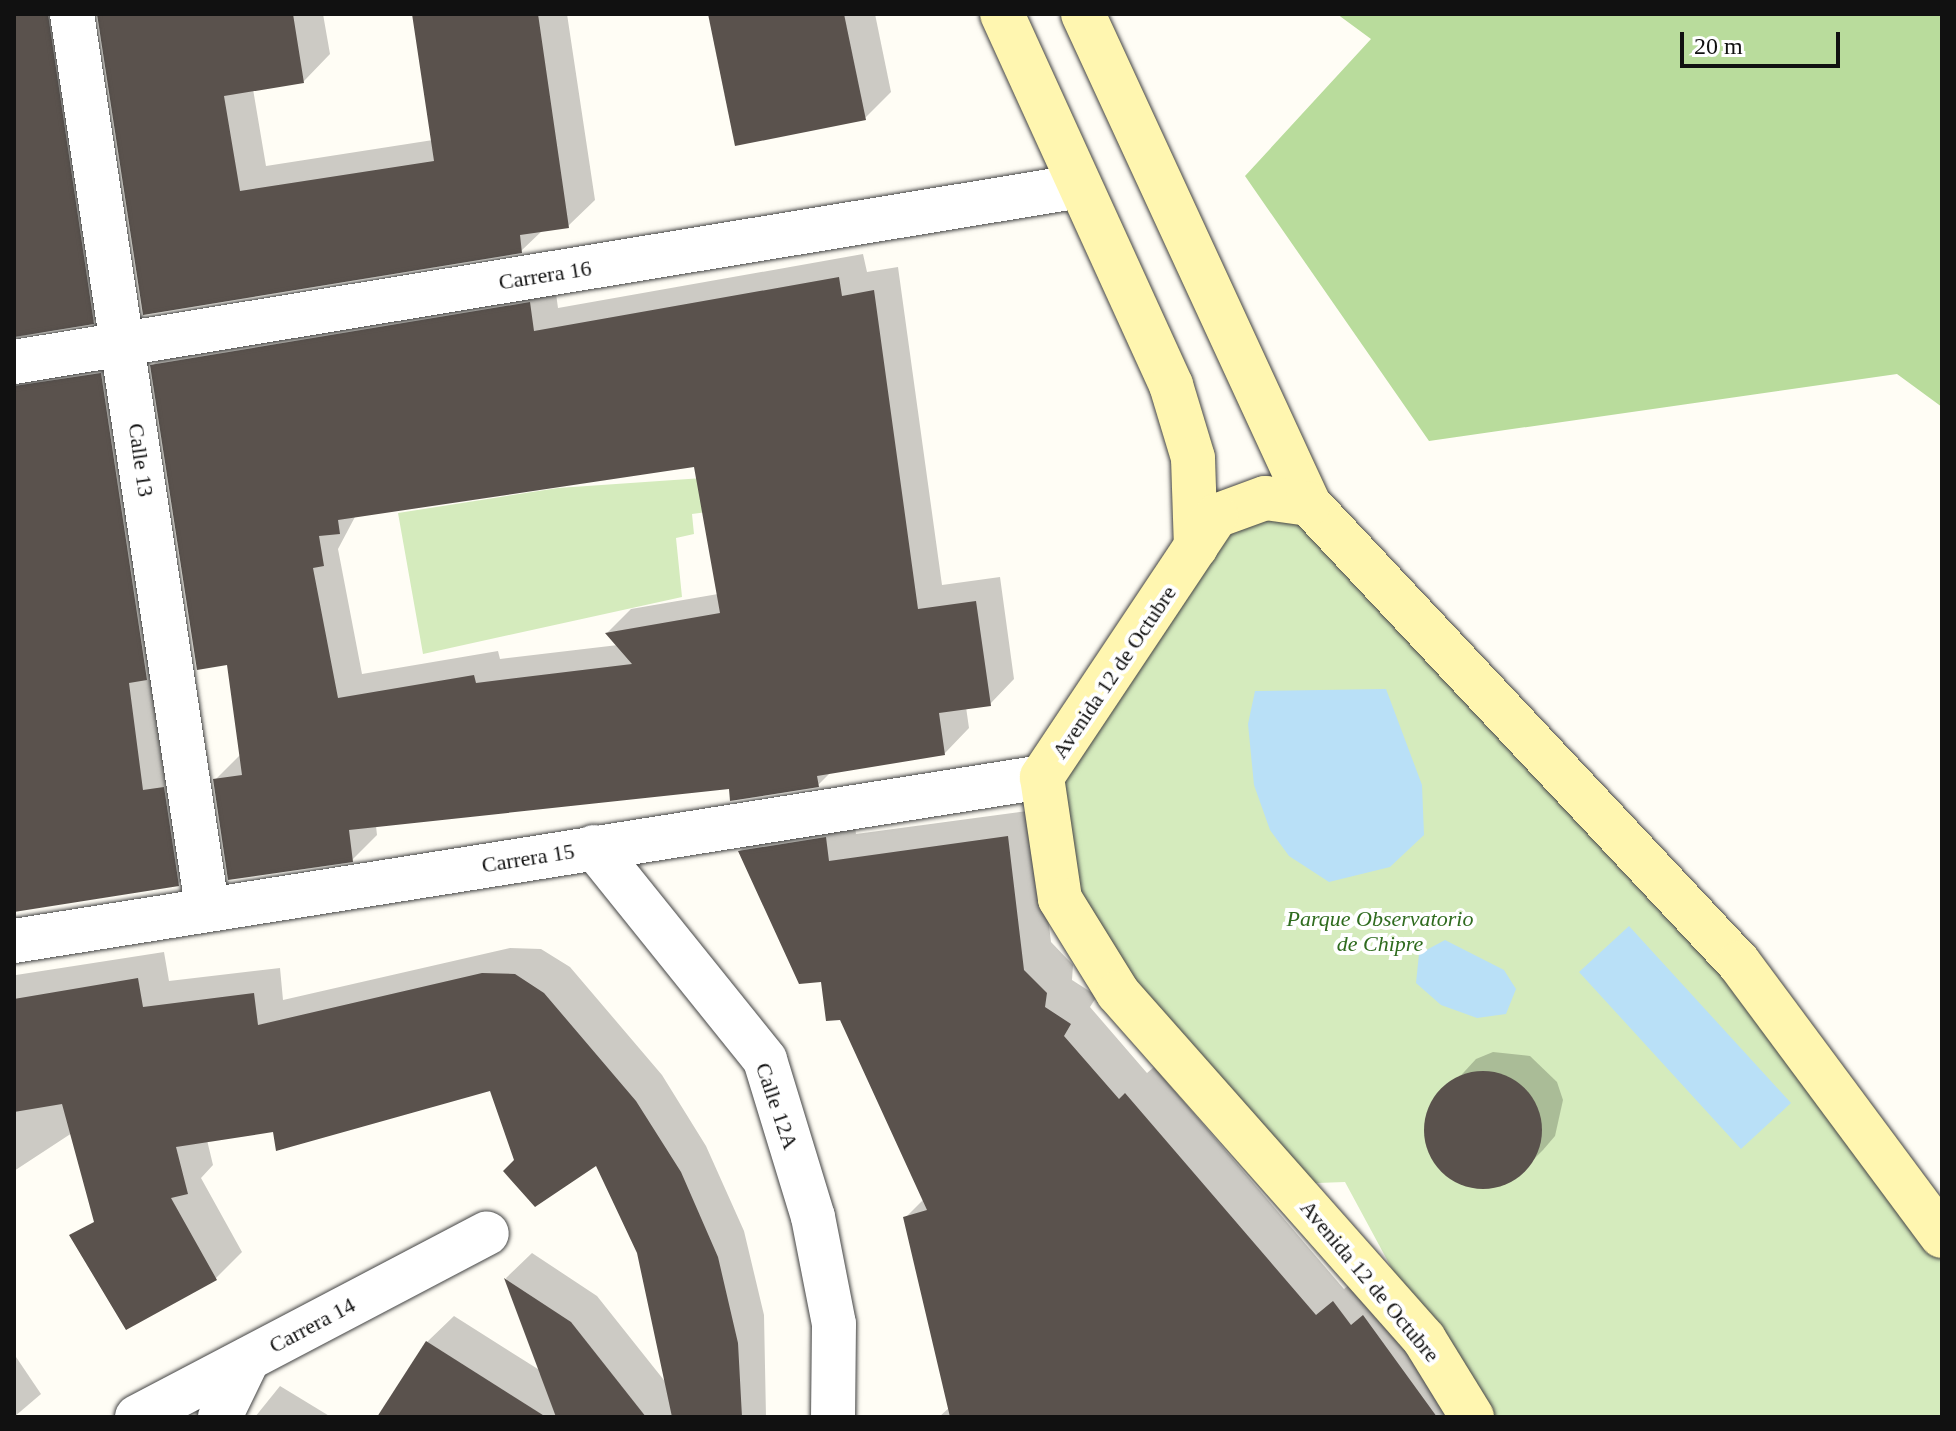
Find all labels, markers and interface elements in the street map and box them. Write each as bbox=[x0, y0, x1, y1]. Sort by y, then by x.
scale bar bbox=[1684, 16, 1844, 66]
text: 20 m bbox=[1694, 33, 1743, 59]
street label: Carrera 16 bbox=[497, 255, 593, 295]
street label: Calle 13 bbox=[123, 422, 159, 498]
street label: Avenida 12 de Octubre bbox=[1046, 580, 1182, 764]
street label: Carrera 15 bbox=[480, 838, 576, 878]
park label: Parque Observatorio de Chipre bbox=[1287, 905, 1473, 956]
street label: Calle 12A bbox=[750, 1059, 804, 1153]
street label: Avenida 12 de Octubre bbox=[1295, 1195, 1445, 1367]
street label: Carrera 14 bbox=[265, 1291, 359, 1359]

